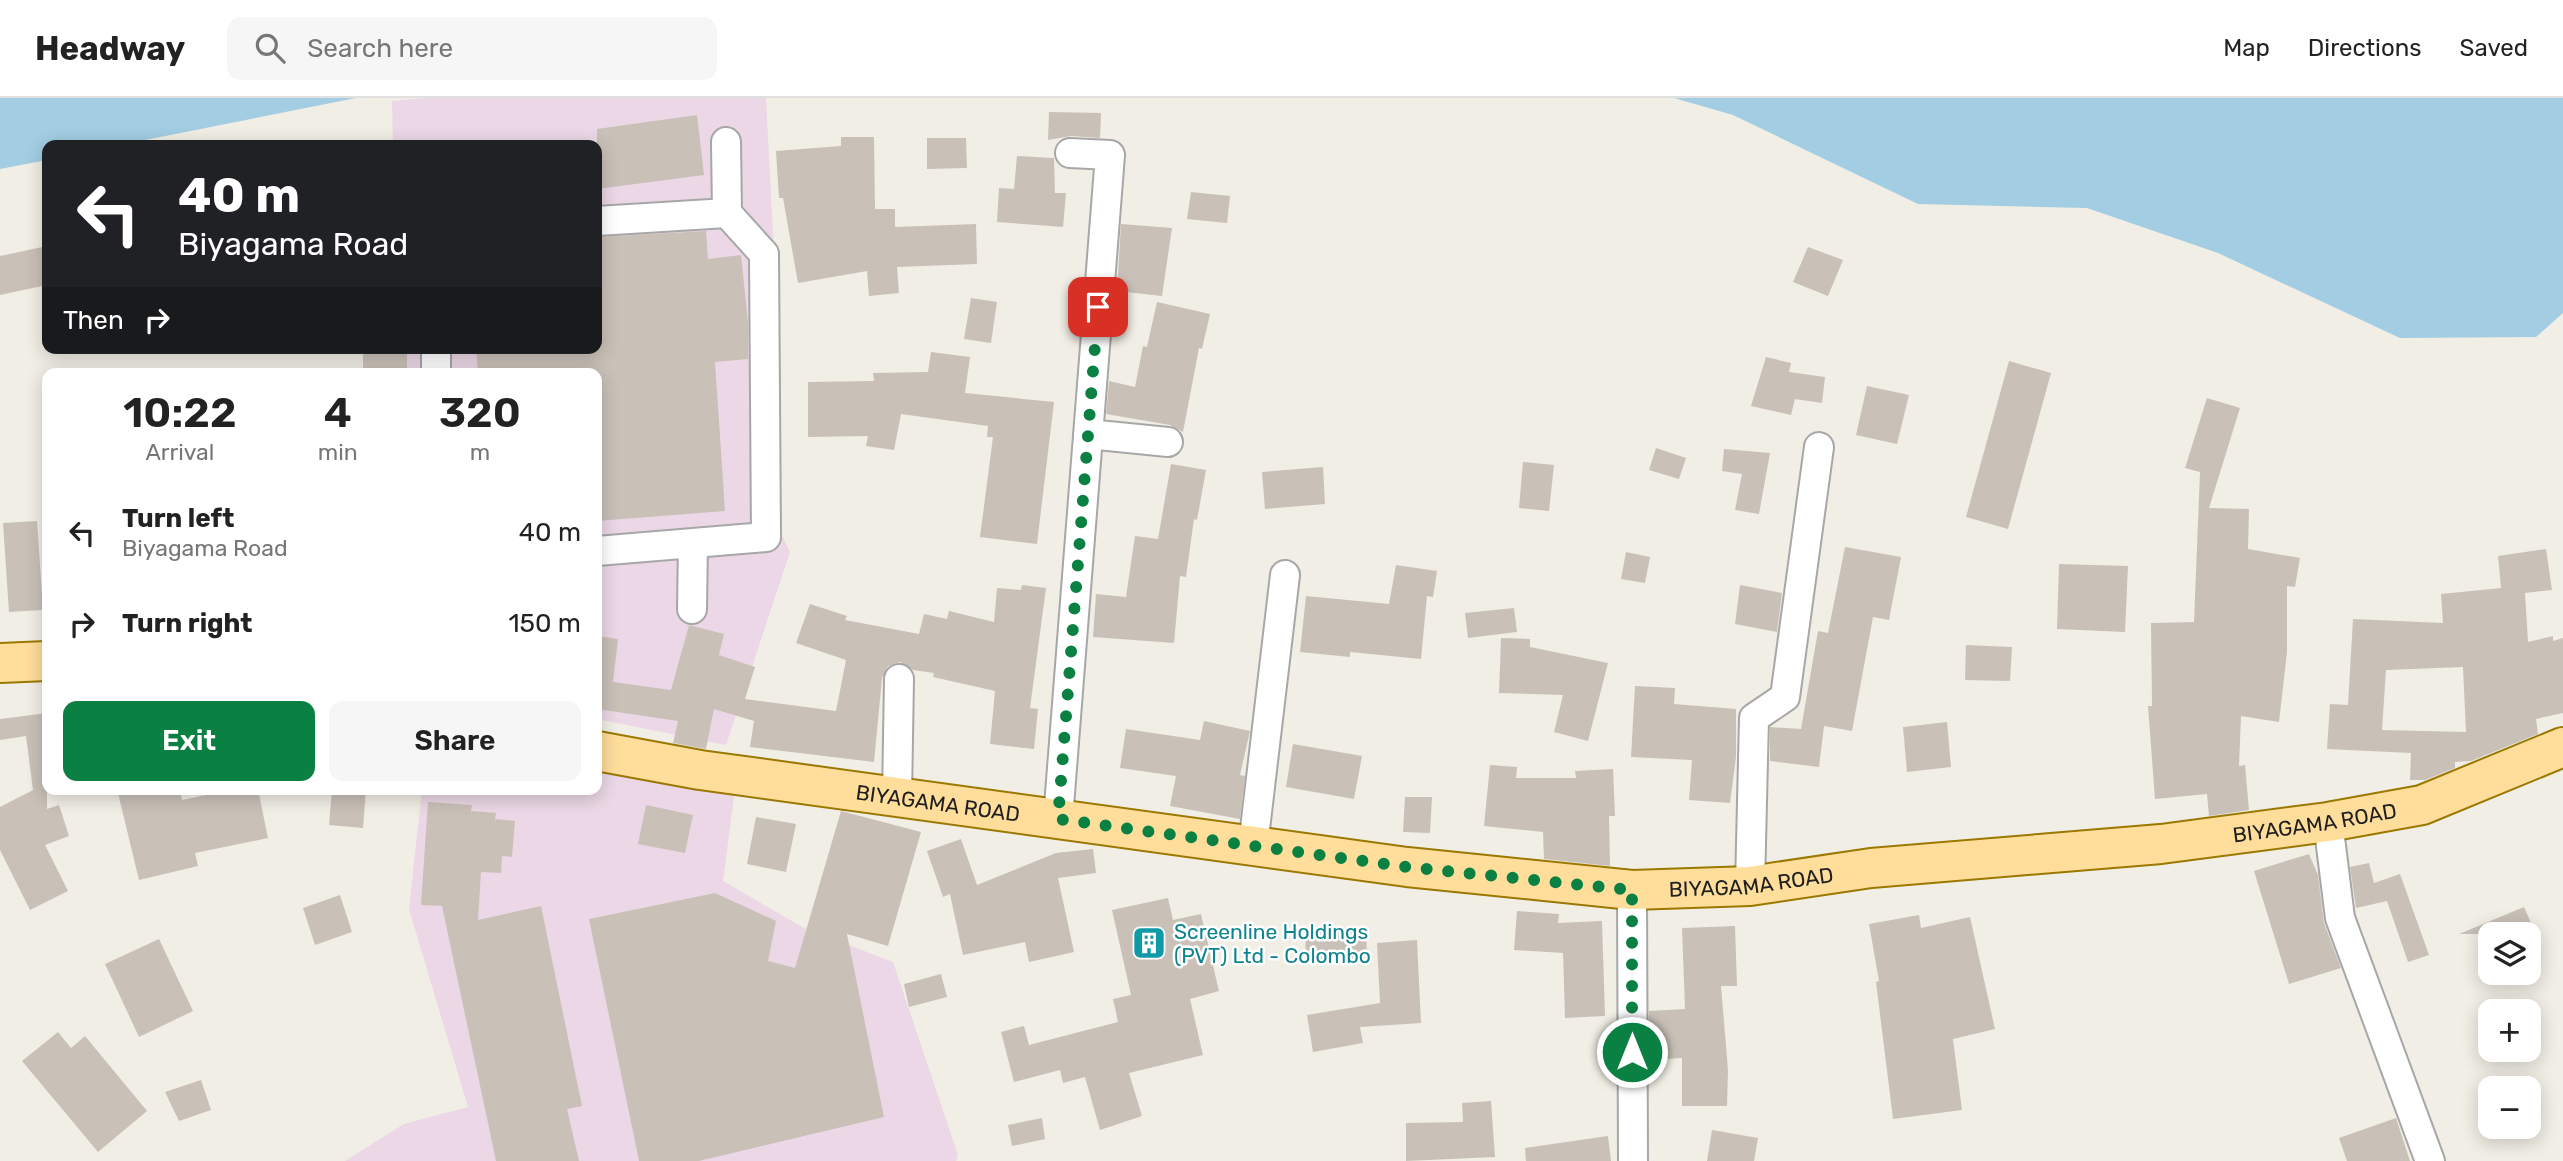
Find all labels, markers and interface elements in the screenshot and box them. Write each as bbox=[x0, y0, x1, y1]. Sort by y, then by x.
search box bbox=[227, 17, 717, 80]
text: Headway bbox=[35, 29, 185, 68]
icon: search bbox=[251, 29, 289, 67]
text: Search here bbox=[307, 33, 453, 64]
text: Map bbox=[2223, 34, 2270, 62]
text: Directions bbox=[2308, 34, 2421, 62]
text: Saved bbox=[2459, 34, 2528, 62]
text: 40 m bbox=[178, 166, 300, 224]
icon: left bbox=[63, 168, 154, 259]
text: Biyagama Road bbox=[178, 225, 408, 263]
pin bbox=[1068, 277, 1128, 337]
icon: arrive bbox=[1079, 288, 1117, 326]
icon: right bbox=[138, 301, 176, 339]
text: Then bbox=[63, 305, 124, 336]
text: 10:22 bbox=[123, 388, 237, 438]
text: 4 bbox=[324, 388, 352, 438]
text: 320 bbox=[439, 388, 521, 438]
text: Arrival bbox=[145, 438, 214, 466]
text: min bbox=[318, 438, 358, 466]
text: m bbox=[470, 438, 490, 466]
text: Turn left bbox=[122, 503, 234, 534]
icon: left bbox=[63, 514, 101, 552]
text: 40 m bbox=[519, 517, 581, 548]
text: Biyagama Road bbox=[122, 534, 288, 562]
icon: right bbox=[63, 605, 101, 643]
text: Turn right bbox=[122, 608, 252, 639]
text: 150 m bbox=[508, 608, 581, 639]
button: Exit bbox=[63, 701, 315, 781]
button: Share bbox=[329, 701, 581, 781]
street label: BIYAGAMA ROAD bbox=[854, 779, 1022, 826]
street label: BIYAGAMA ROAD bbox=[2231, 797, 2398, 847]
street label: BIYAGAMA ROAD bbox=[1668, 861, 1835, 901]
place label: Screenline Holdings (PVT) Ltd - Colombo bbox=[1174, 919, 1371, 968]
map controls bbox=[2478, 922, 2541, 1139]
button: layers bbox=[2478, 922, 2541, 985]
building icon: Screenline Holdings (PVT) Ltd - Colombo bbox=[1130, 924, 1168, 962]
button: + bbox=[2478, 999, 2541, 1062]
position arrow bbox=[1595, 1015, 1669, 1089]
button: − bbox=[2478, 1076, 2541, 1139]

